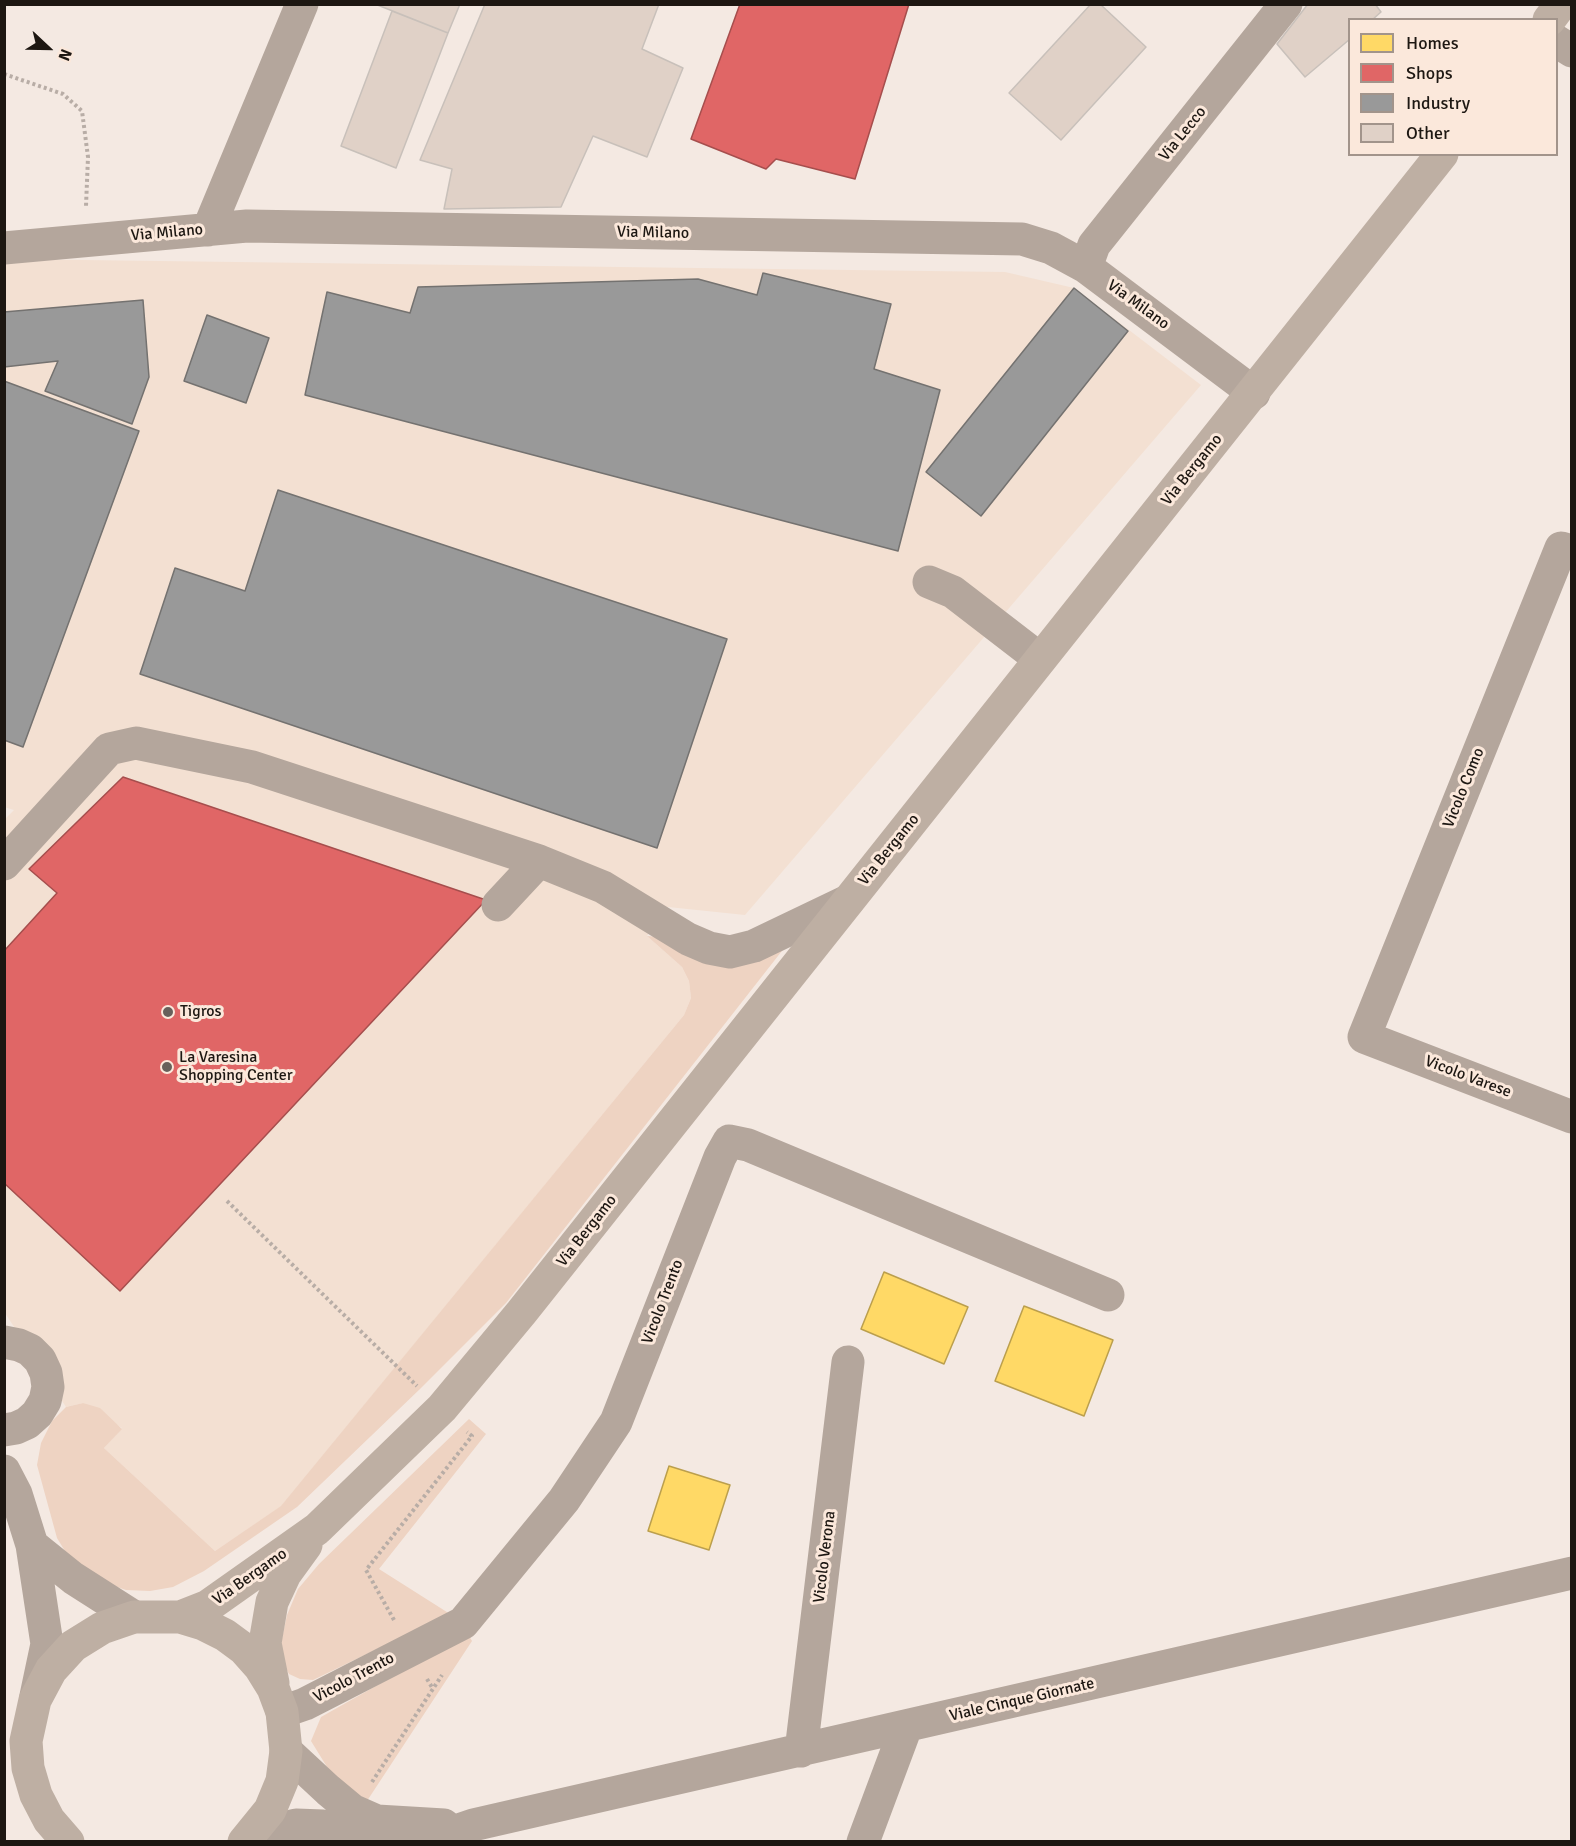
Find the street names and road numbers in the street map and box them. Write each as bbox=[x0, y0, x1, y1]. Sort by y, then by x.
street label: Via Lecco bbox=[1155, 103, 1211, 165]
street label: Via Milano bbox=[130, 220, 204, 246]
street label: Via Milano bbox=[617, 223, 689, 243]
street label: Via Milano bbox=[1103, 276, 1173, 334]
street label: Via Bergamo bbox=[1157, 430, 1227, 510]
street label: Vicolo Como bbox=[1439, 745, 1489, 831]
street label: Via Bergamo bbox=[854, 810, 924, 890]
street label: Vicolo Varese bbox=[1422, 1052, 1514, 1102]
street label: Via Bergamo bbox=[553, 1191, 621, 1271]
street label: Vicolo Trento bbox=[638, 1257, 688, 1347]
street label: Vicolo Verona bbox=[810, 1510, 840, 1604]
street label: Via Bergamo bbox=[209, 1544, 291, 1610]
street label: Vicolo Trento bbox=[310, 1649, 398, 1707]
street label: Viale Cinque Giornate bbox=[948, 1674, 1096, 1726]

